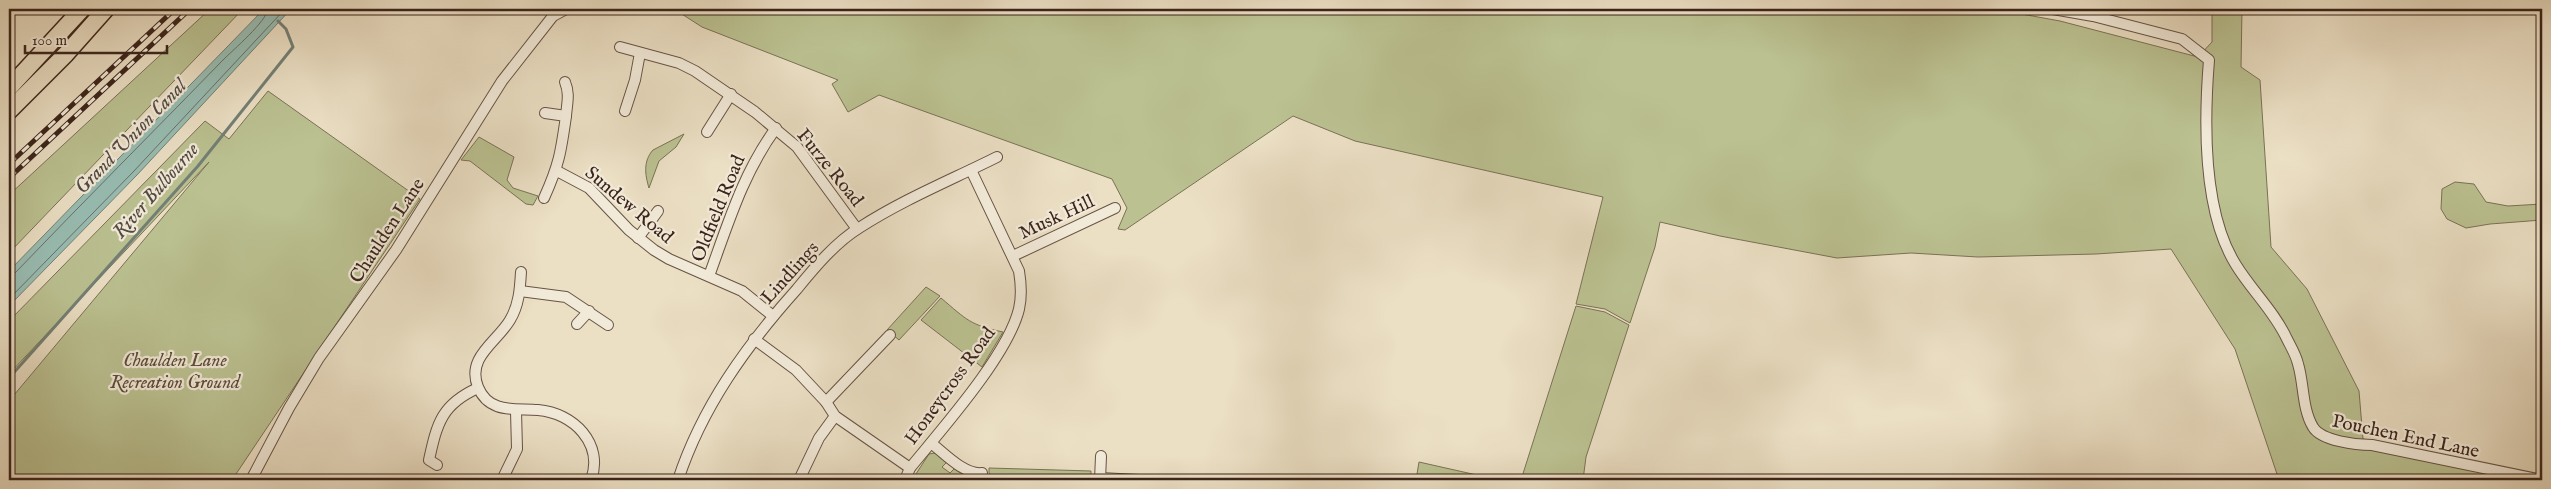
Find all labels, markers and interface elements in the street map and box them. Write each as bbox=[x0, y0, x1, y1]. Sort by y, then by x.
scale bar bbox=[25, 22, 168, 54]
text: 100 m bbox=[32, 31, 68, 50]
water label: Grand Union Canal bbox=[70, 73, 194, 200]
street label: Furze Road bbox=[791, 124, 869, 213]
water label: River Bulbourne bbox=[108, 138, 205, 244]
street label: Oldfield Road bbox=[687, 151, 751, 266]
street label: Sundew Road bbox=[580, 162, 679, 250]
street label: Chaulden Lane bbox=[345, 174, 431, 288]
street label: Musk Hill bbox=[1015, 190, 1099, 246]
street label: Lindlings bbox=[756, 237, 825, 310]
street label: Honeycross Road bbox=[900, 322, 1002, 450]
park label: Chaulden Lane Recreation Ground bbox=[110, 349, 241, 395]
street label: Pouchen End Lane bbox=[2330, 410, 2482, 464]

